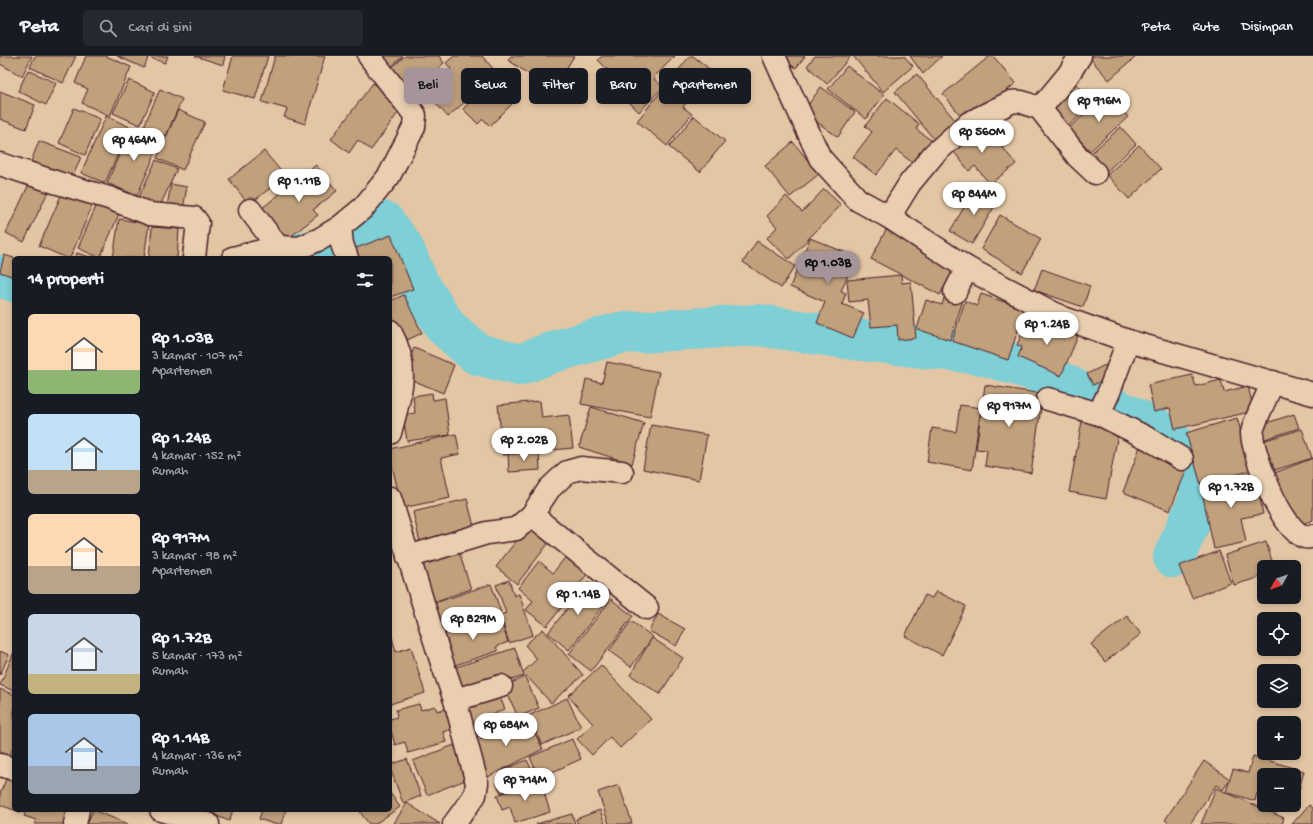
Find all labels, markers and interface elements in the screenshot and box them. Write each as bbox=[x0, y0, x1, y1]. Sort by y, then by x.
search box bbox=[83, 10, 363, 46]
text: Peta bbox=[20, 16, 59, 39]
icon: search bbox=[97, 17, 119, 39]
text: Cari di sini bbox=[129, 19, 192, 37]
text: Peta bbox=[1142, 19, 1171, 36]
text: Rute bbox=[1193, 19, 1219, 36]
text: Disimpan bbox=[1241, 19, 1293, 36]
chip: Beli bbox=[404, 68, 453, 104]
chip: Sewa bbox=[461, 68, 521, 104]
chip: Filter bbox=[529, 68, 588, 104]
chip: Baru bbox=[596, 68, 651, 104]
chip: Apartemen bbox=[659, 68, 751, 104]
pin: Rp 916M bbox=[1062, 89, 1136, 123]
text: Rp 916M bbox=[1077, 94, 1121, 109]
pin: Rp 560M bbox=[945, 120, 1019, 154]
text: Rp 560M bbox=[959, 125, 1005, 140]
pin: Rp 464M bbox=[97, 128, 171, 162]
text: Rp 464M bbox=[112, 133, 156, 148]
pin: Rp 1.11B bbox=[258, 169, 340, 203]
text: Rp 1.11B bbox=[278, 174, 320, 189]
pin: Rp 844M bbox=[937, 182, 1011, 216]
text: Rp 844M bbox=[952, 187, 996, 202]
pin: Rp 1.03B bbox=[787, 251, 869, 285]
text: Rp 1.03B bbox=[805, 256, 851, 271]
icon: filters bbox=[354, 269, 376, 291]
text: 14 properti bbox=[28, 270, 104, 290]
pin: Rp 1.24B bbox=[1006, 312, 1088, 346]
text: Rp 1.24B bbox=[1025, 317, 1069, 332]
text: Rp 1.03B bbox=[152, 329, 213, 349]
icon: home bbox=[60, 330, 108, 378]
text: 3 kamar · 107 m² bbox=[152, 349, 243, 364]
text: Apartemen bbox=[152, 364, 212, 379]
pin: Rp 917M bbox=[972, 394, 1046, 428]
text: Rp 917M bbox=[987, 399, 1031, 414]
pin: Rp 2.02B bbox=[483, 428, 565, 462]
text: Rp 1.24B bbox=[152, 429, 211, 449]
icon: home bbox=[60, 430, 108, 478]
text: Rp 2.02B bbox=[500, 433, 548, 448]
text: 4 kamar · 152 m² bbox=[152, 449, 241, 464]
text: Rumah bbox=[152, 464, 188, 479]
pin: Rp 1.72B bbox=[1190, 475, 1272, 509]
text: Rp 1.72B bbox=[1208, 480, 1254, 495]
text: Rp 917M bbox=[152, 529, 209, 549]
icon: home bbox=[60, 530, 108, 578]
text: 3 kamar · 98 m² bbox=[152, 549, 237, 564]
north arrow bbox=[1257, 560, 1301, 604]
map controls bbox=[1257, 560, 1301, 812]
text: Apartemen bbox=[152, 564, 212, 579]
pin: Rp 1.14B bbox=[537, 582, 619, 616]
text: Rp 1.14B bbox=[556, 587, 600, 602]
pin: Rp 829M bbox=[436, 607, 510, 641]
text: Rp 829M bbox=[450, 612, 496, 627]
button: locate bbox=[1257, 612, 1301, 656]
text: Rp 1.72B bbox=[152, 629, 211, 649]
icon: home bbox=[60, 630, 108, 678]
text: 5 kamar · 173 m² bbox=[152, 649, 242, 664]
text: Rumah bbox=[152, 664, 188, 679]
button: layers bbox=[1257, 664, 1301, 708]
pin: Rp 684M bbox=[469, 713, 543, 747]
button: + bbox=[1257, 716, 1301, 760]
text: Rp 684M bbox=[483, 718, 529, 733]
text: Rp 1.14B bbox=[152, 729, 209, 749]
icon: home bbox=[60, 730, 108, 778]
text: 4 kamar · 136 m² bbox=[152, 749, 242, 764]
text: Rumah bbox=[152, 764, 188, 779]
pin: Rp 714M bbox=[488, 768, 562, 802]
button: − bbox=[1257, 768, 1301, 812]
text: Rp 714M bbox=[503, 773, 547, 788]

